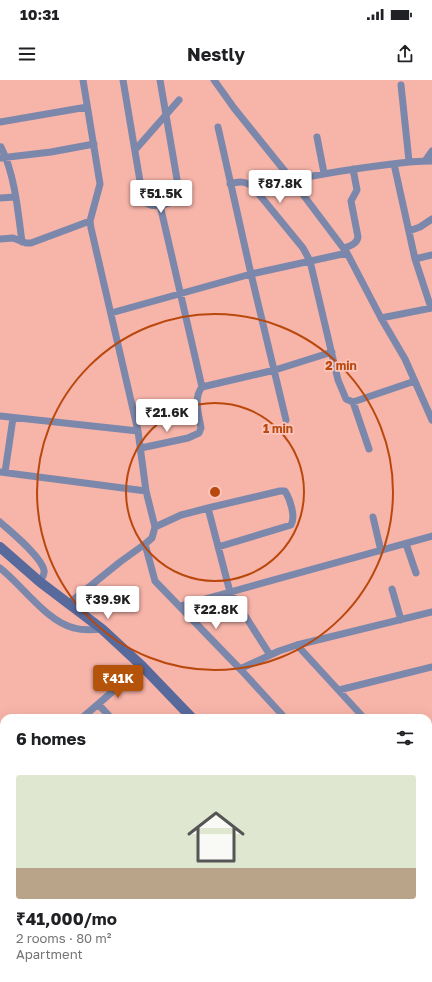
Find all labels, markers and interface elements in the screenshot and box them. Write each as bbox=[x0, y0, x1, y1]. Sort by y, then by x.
text: 10:31 bbox=[20, 5, 59, 23]
icon: menu bbox=[16, 43, 38, 65]
text: Nestly bbox=[187, 43, 245, 65]
icon: share bbox=[394, 43, 416, 65]
pin: ₹87.8K bbox=[247, 170, 313, 204]
text: ₹87.8K bbox=[258, 175, 302, 191]
pin: ₹51.5K bbox=[128, 180, 194, 214]
text: ₹51.5K bbox=[139, 185, 183, 201]
text: 2 min bbox=[325, 358, 357, 373]
pin: ₹21.6K bbox=[134, 399, 200, 433]
text: ₹21.6K bbox=[145, 404, 189, 420]
text: 1 min bbox=[263, 421, 293, 436]
centre of rings bbox=[208, 485, 222, 499]
pin: ₹39.9K bbox=[75, 586, 141, 620]
text: ₹39.9K bbox=[85, 591, 131, 607]
pin: ₹22.8K bbox=[183, 596, 249, 630]
text: ₹22.8K bbox=[193, 601, 239, 617]
pin: ₹41K bbox=[94, 665, 142, 699]
text: ₹41K bbox=[102, 670, 134, 686]
icon: filters bbox=[394, 727, 416, 749]
text: 6 homes bbox=[16, 728, 86, 749]
icon: home bbox=[180, 801, 252, 873]
text: ₹41,000/mo bbox=[16, 908, 117, 929]
text: 2 rooms · 80 m² bbox=[16, 930, 112, 946]
text: Apartment bbox=[16, 946, 83, 962]

